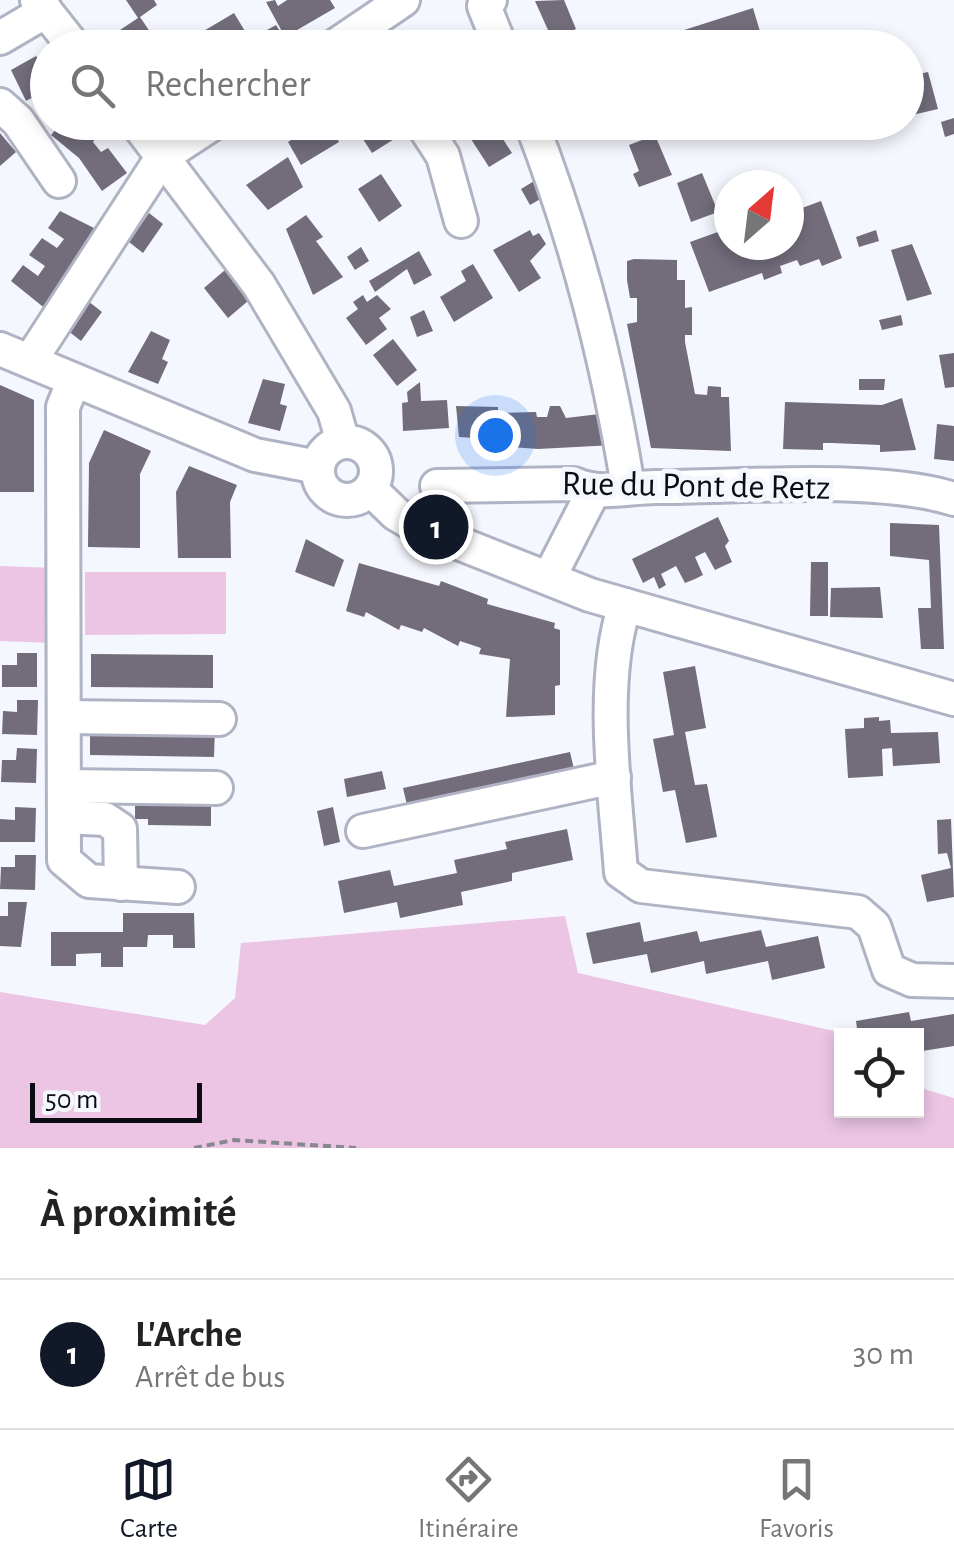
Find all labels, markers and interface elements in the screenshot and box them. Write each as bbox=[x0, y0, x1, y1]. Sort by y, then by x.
search box bbox=[30, 30, 924, 140]
icon: search bbox=[65, 58, 120, 113]
text: Rechercher bbox=[145, 66, 311, 104]
north arrow bbox=[714, 170, 804, 260]
your location bbox=[470, 410, 521, 461]
street label: Rue du Pont de Retz bbox=[561, 466, 831, 506]
pin: 1 bbox=[404, 490, 468, 564]
map controls bbox=[834, 1028, 924, 1118]
button: locate bbox=[834, 1028, 924, 1118]
scale bar bbox=[30, 1078, 202, 1122]
text: 50 m bbox=[45, 1086, 99, 1114]
text: À proximité bbox=[40, 1192, 237, 1234]
text: L'Arche bbox=[135, 1316, 242, 1354]
text: 1 bbox=[67, 1338, 78, 1370]
text: 30 m bbox=[853, 1338, 914, 1370]
text: Arrêt de bus bbox=[135, 1361, 285, 1393]
tab: Carte bbox=[120, 1452, 178, 1546]
tab: Itinéraire bbox=[418, 1452, 519, 1546]
tab: Favoris bbox=[759, 1452, 834, 1546]

